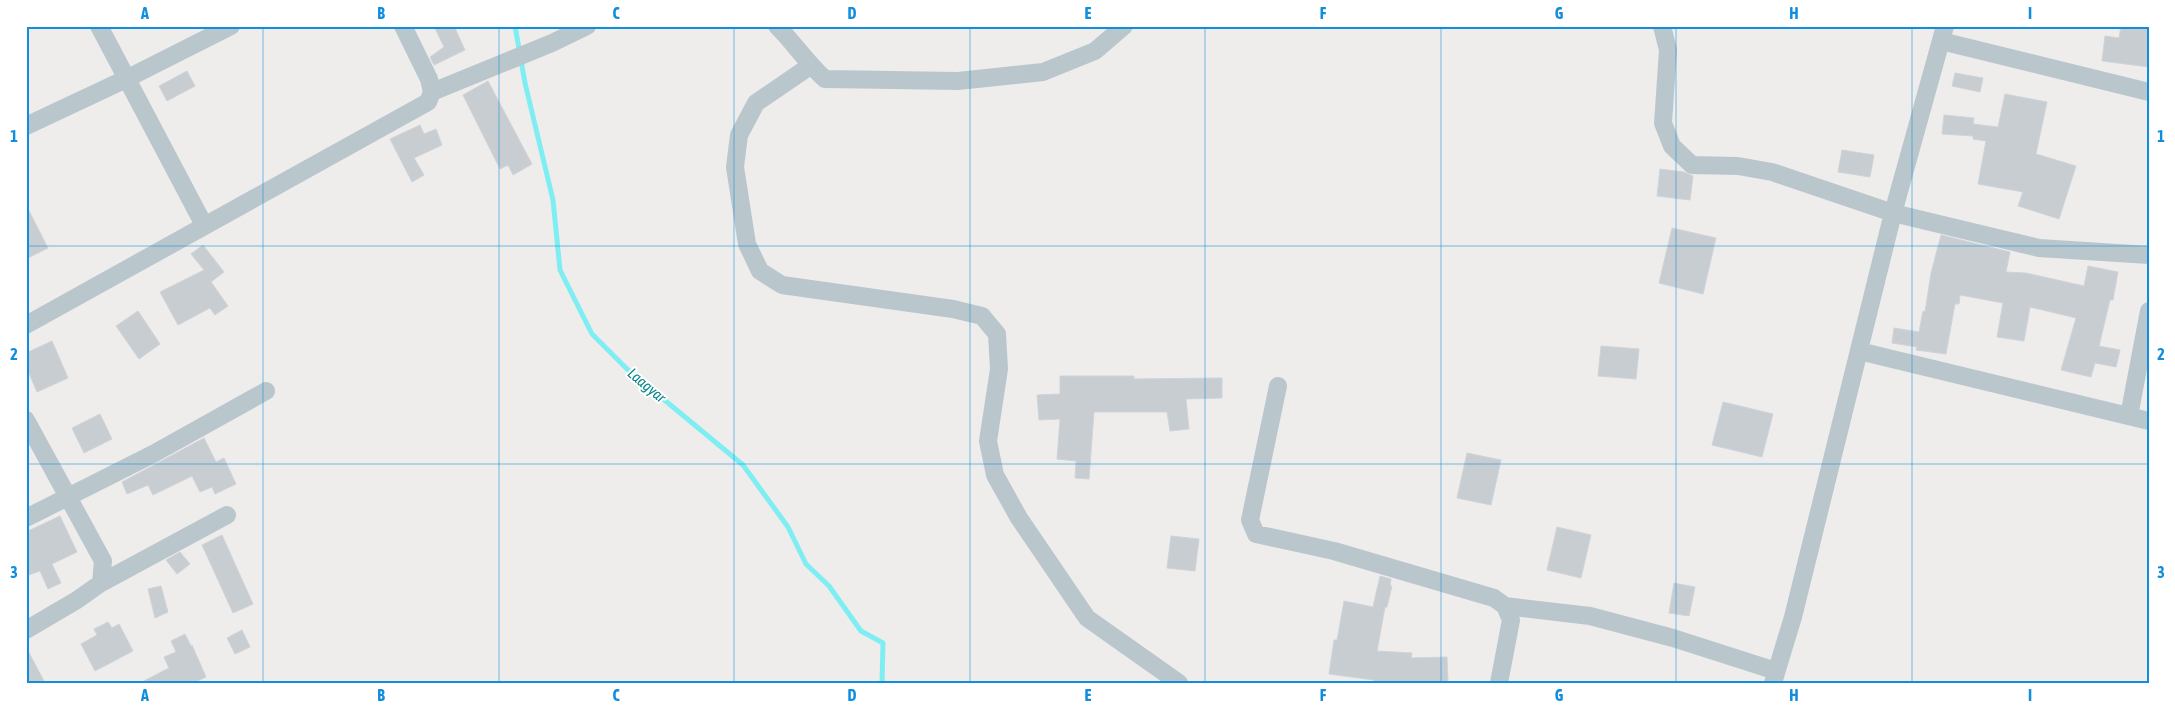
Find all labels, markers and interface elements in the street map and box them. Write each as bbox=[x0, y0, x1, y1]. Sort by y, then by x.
text: A bbox=[140, 4, 149, 22]
text: B bbox=[377, 4, 385, 22]
text: C bbox=[612, 4, 620, 22]
text: D bbox=[848, 4, 857, 22]
text: E bbox=[1085, 4, 1092, 22]
text: F bbox=[1320, 4, 1327, 22]
text: G bbox=[1555, 4, 1564, 22]
text: H bbox=[1789, 4, 1799, 22]
text: I bbox=[2028, 4, 2032, 22]
text: 1 bbox=[10, 127, 18, 145]
text: 1 bbox=[2157, 127, 2165, 145]
text: 2 bbox=[10, 345, 18, 363]
text: 2 bbox=[2157, 345, 2165, 363]
water label: Laagyar bbox=[625, 364, 670, 406]
text: 3 bbox=[10, 563, 18, 581]
text: 3 bbox=[2157, 563, 2165, 581]
text: A bbox=[140, 686, 149, 704]
text: B bbox=[377, 686, 385, 704]
text: C bbox=[612, 686, 620, 704]
text: D bbox=[848, 686, 857, 704]
text: E bbox=[1085, 686, 1092, 704]
text: F bbox=[1320, 686, 1327, 704]
text: G bbox=[1555, 686, 1564, 704]
text: H bbox=[1789, 686, 1799, 704]
text: I bbox=[2028, 686, 2032, 704]

